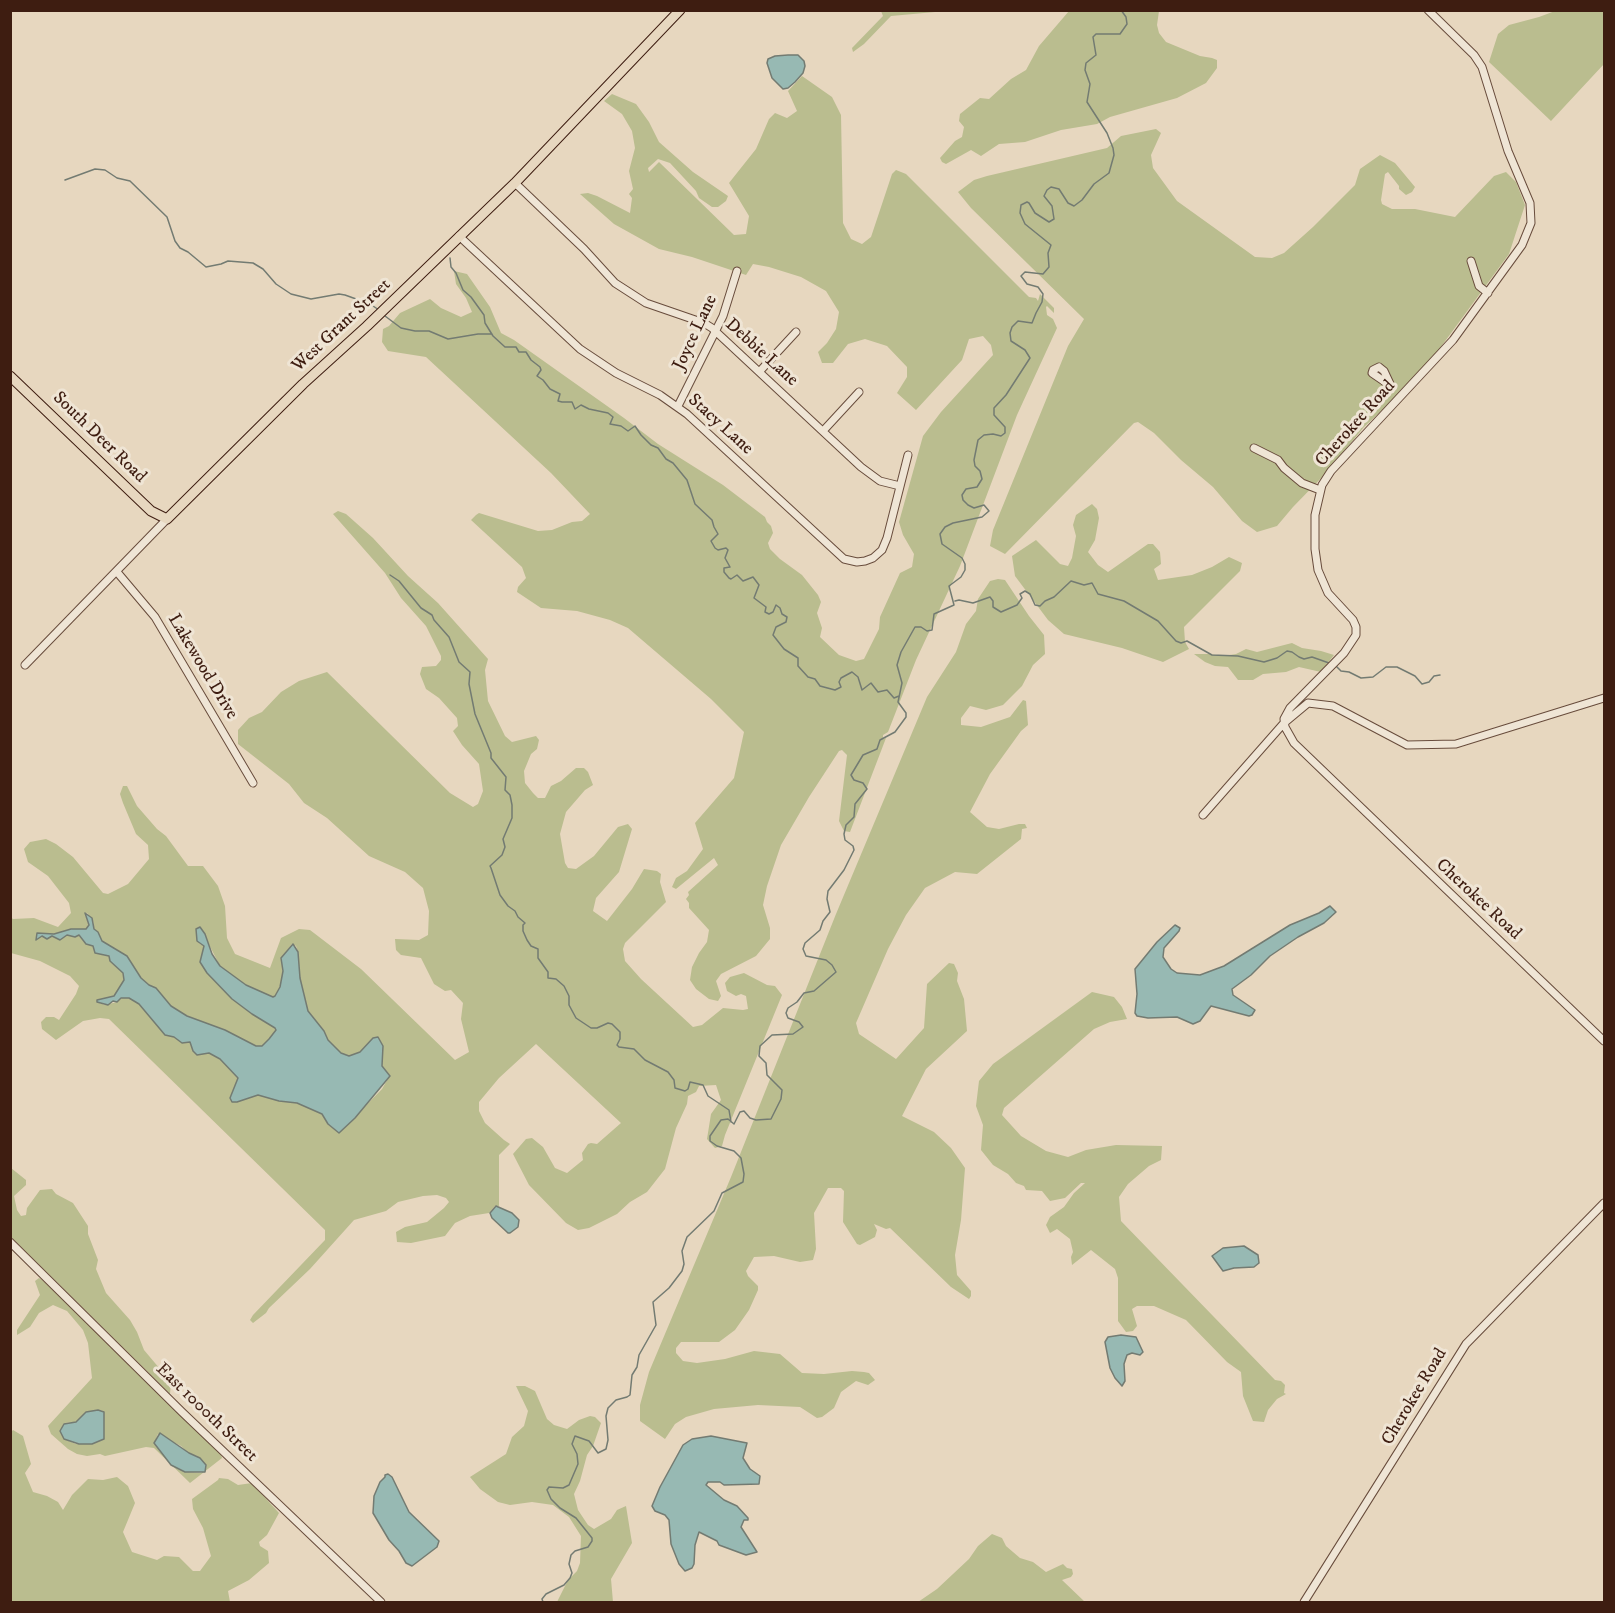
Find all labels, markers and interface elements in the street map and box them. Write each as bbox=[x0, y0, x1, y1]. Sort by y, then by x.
street label: West Grant Street bbox=[288, 275, 396, 377]
street label: Joyce Lane bbox=[669, 292, 723, 374]
street label: Debbie Lane bbox=[720, 314, 802, 392]
street label: Cherokee Road bbox=[1312, 376, 1400, 472]
street label: South Deer Road bbox=[48, 388, 150, 488]
street label: Stacy Lane bbox=[683, 390, 757, 460]
street label: Lakewood Drive bbox=[162, 611, 242, 723]
street label: Cherokee Road bbox=[1431, 855, 1525, 945]
street label: Cherokee Road bbox=[1378, 1345, 1452, 1449]
street label: East 1000th Street bbox=[151, 1359, 261, 1467]

